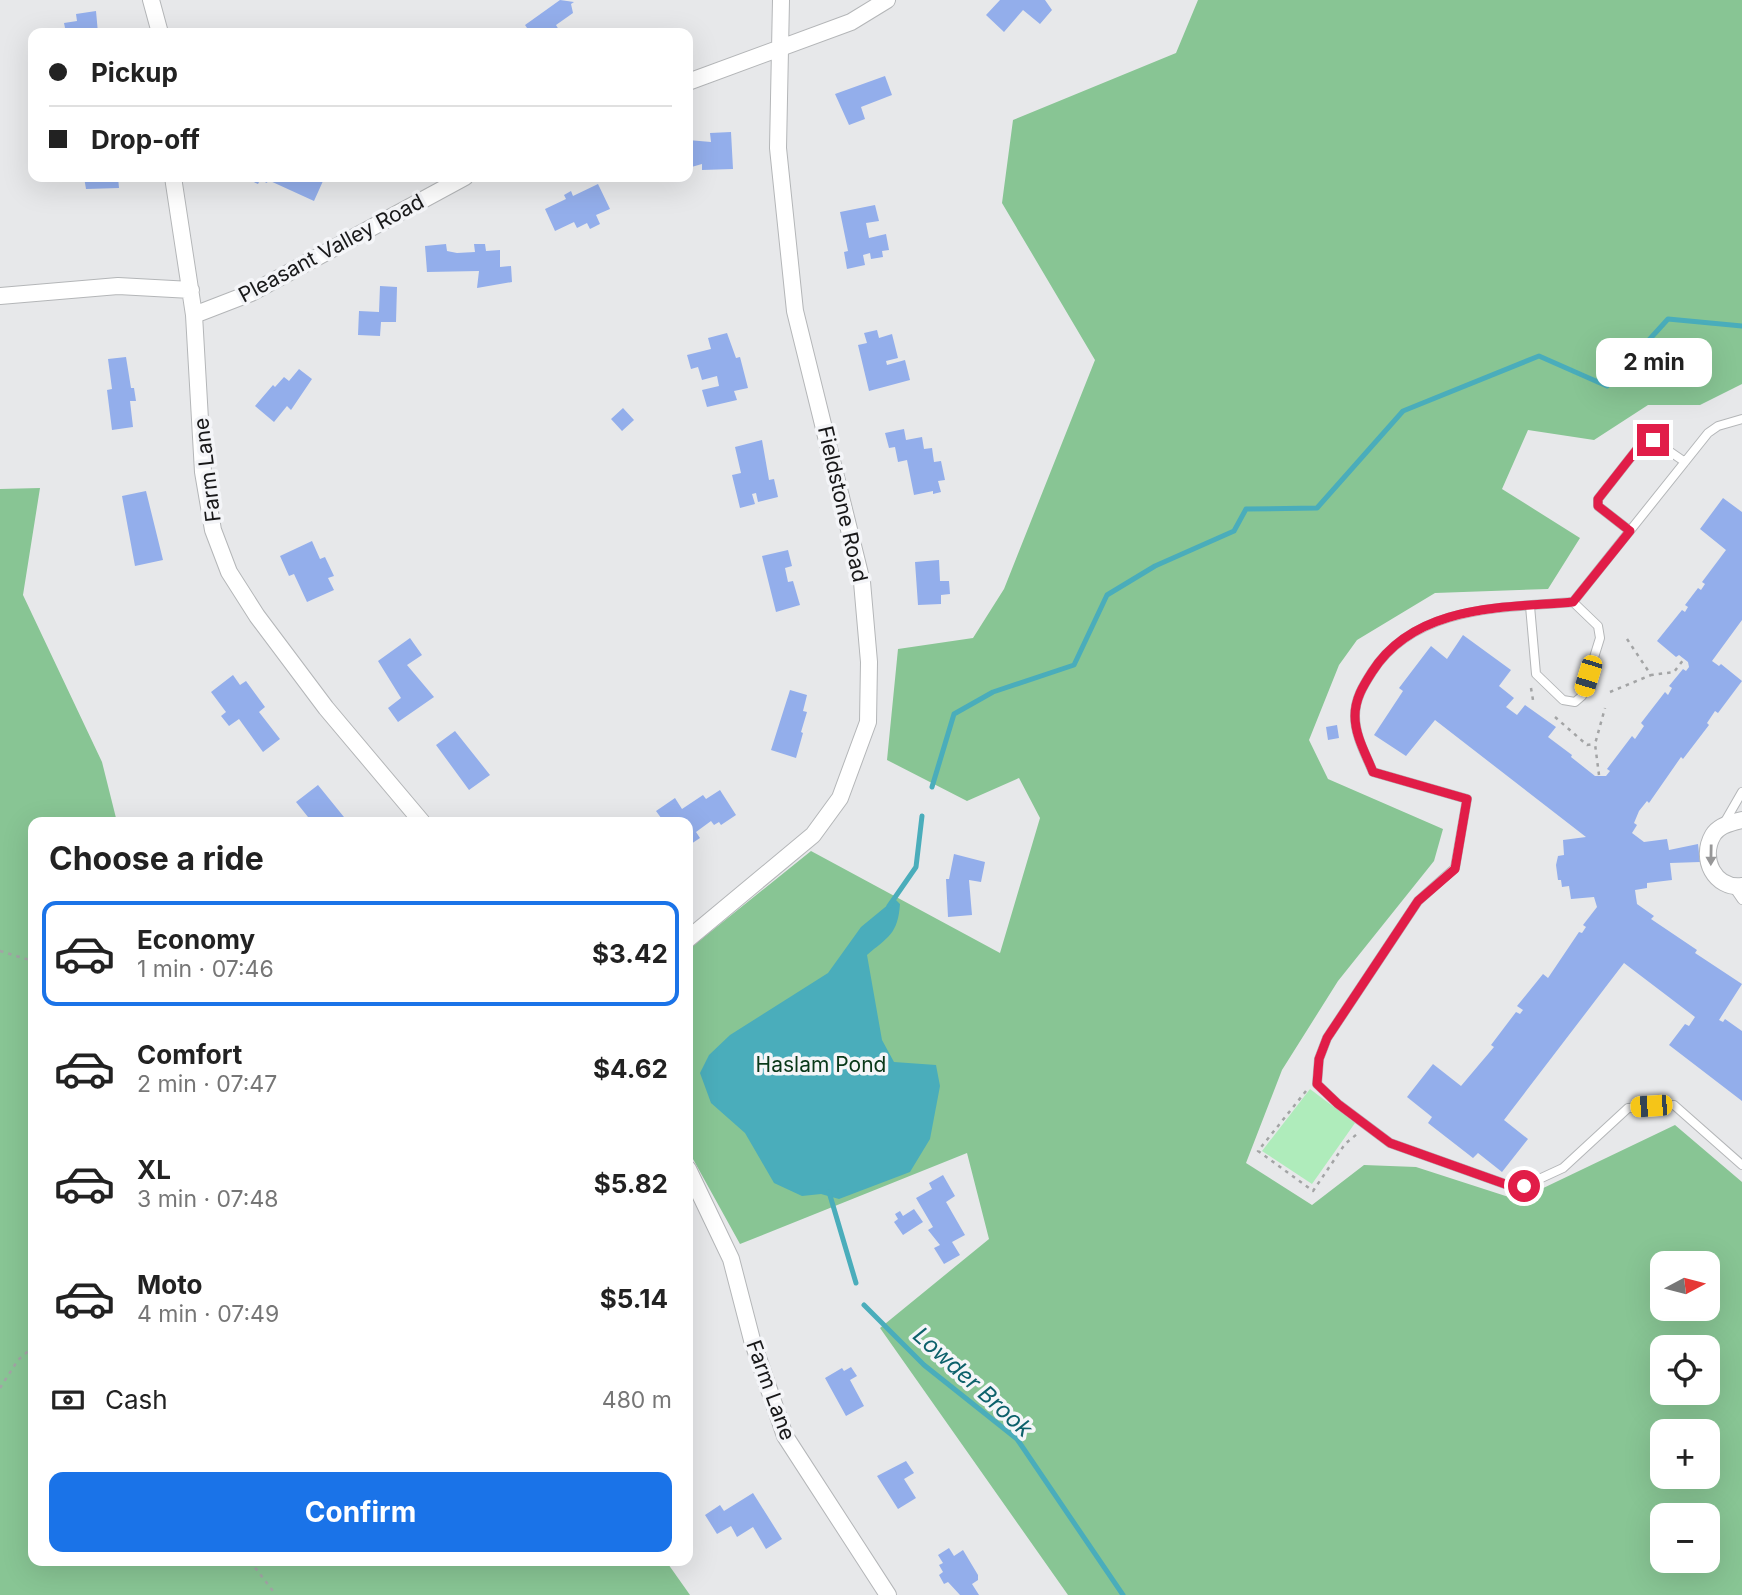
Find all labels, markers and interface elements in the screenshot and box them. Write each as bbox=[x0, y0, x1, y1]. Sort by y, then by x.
text: Pickup bbox=[91, 57, 178, 88]
text: Drop-off bbox=[91, 124, 200, 155]
street label: Pleasant Valley Road bbox=[234, 189, 428, 307]
callout: 2 min bbox=[1595, 338, 1711, 388]
text: 2 min bbox=[1623, 348, 1685, 376]
street label: Farm Lane bbox=[188, 417, 226, 523]
street label: Fieldstone Road bbox=[813, 424, 873, 584]
route end bbox=[1637, 424, 1669, 456]
car bbox=[1572, 653, 1605, 699]
text: Choose a ride bbox=[49, 839, 264, 878]
one-way arrow bbox=[1705, 844, 1717, 866]
icon: car bbox=[53, 922, 116, 985]
text: Economy bbox=[137, 924, 255, 955]
text: $3.42 bbox=[592, 938, 668, 969]
text: 1 min · 07:46 bbox=[137, 955, 274, 983]
icon: car bbox=[53, 1037, 116, 1100]
text: Comfort bbox=[137, 1039, 242, 1070]
park label: Haslam Pond bbox=[756, 1052, 886, 1077]
text: $4.62 bbox=[593, 1053, 668, 1084]
text: 2 min · 07:47 bbox=[137, 1070, 277, 1098]
car bbox=[1630, 1094, 1673, 1118]
icon: car bbox=[53, 1152, 116, 1215]
text: XL bbox=[137, 1154, 171, 1185]
text: $5.82 bbox=[594, 1168, 668, 1199]
route start bbox=[1508, 1170, 1540, 1202]
text: 3 min · 07:48 bbox=[137, 1185, 279, 1213]
north arrow bbox=[1650, 1251, 1720, 1321]
map controls bbox=[1650, 1251, 1720, 1573]
icon: car bbox=[53, 1267, 116, 1330]
text: Moto bbox=[137, 1269, 202, 1300]
text: $5.14 bbox=[600, 1283, 668, 1314]
text: 4 min · 07:49 bbox=[137, 1300, 279, 1328]
water label: Lowder Brook bbox=[908, 1321, 1039, 1443]
button: locate bbox=[1650, 1335, 1720, 1405]
street label: Farm Lane bbox=[741, 1337, 801, 1443]
icon: cash bbox=[49, 1381, 87, 1419]
text: Cash bbox=[105, 1384, 168, 1415]
text: 480 m bbox=[602, 1386, 672, 1414]
button: + bbox=[1650, 1419, 1720, 1489]
button: Confirm bbox=[49, 1472, 672, 1552]
button: − bbox=[1650, 1503, 1720, 1573]

